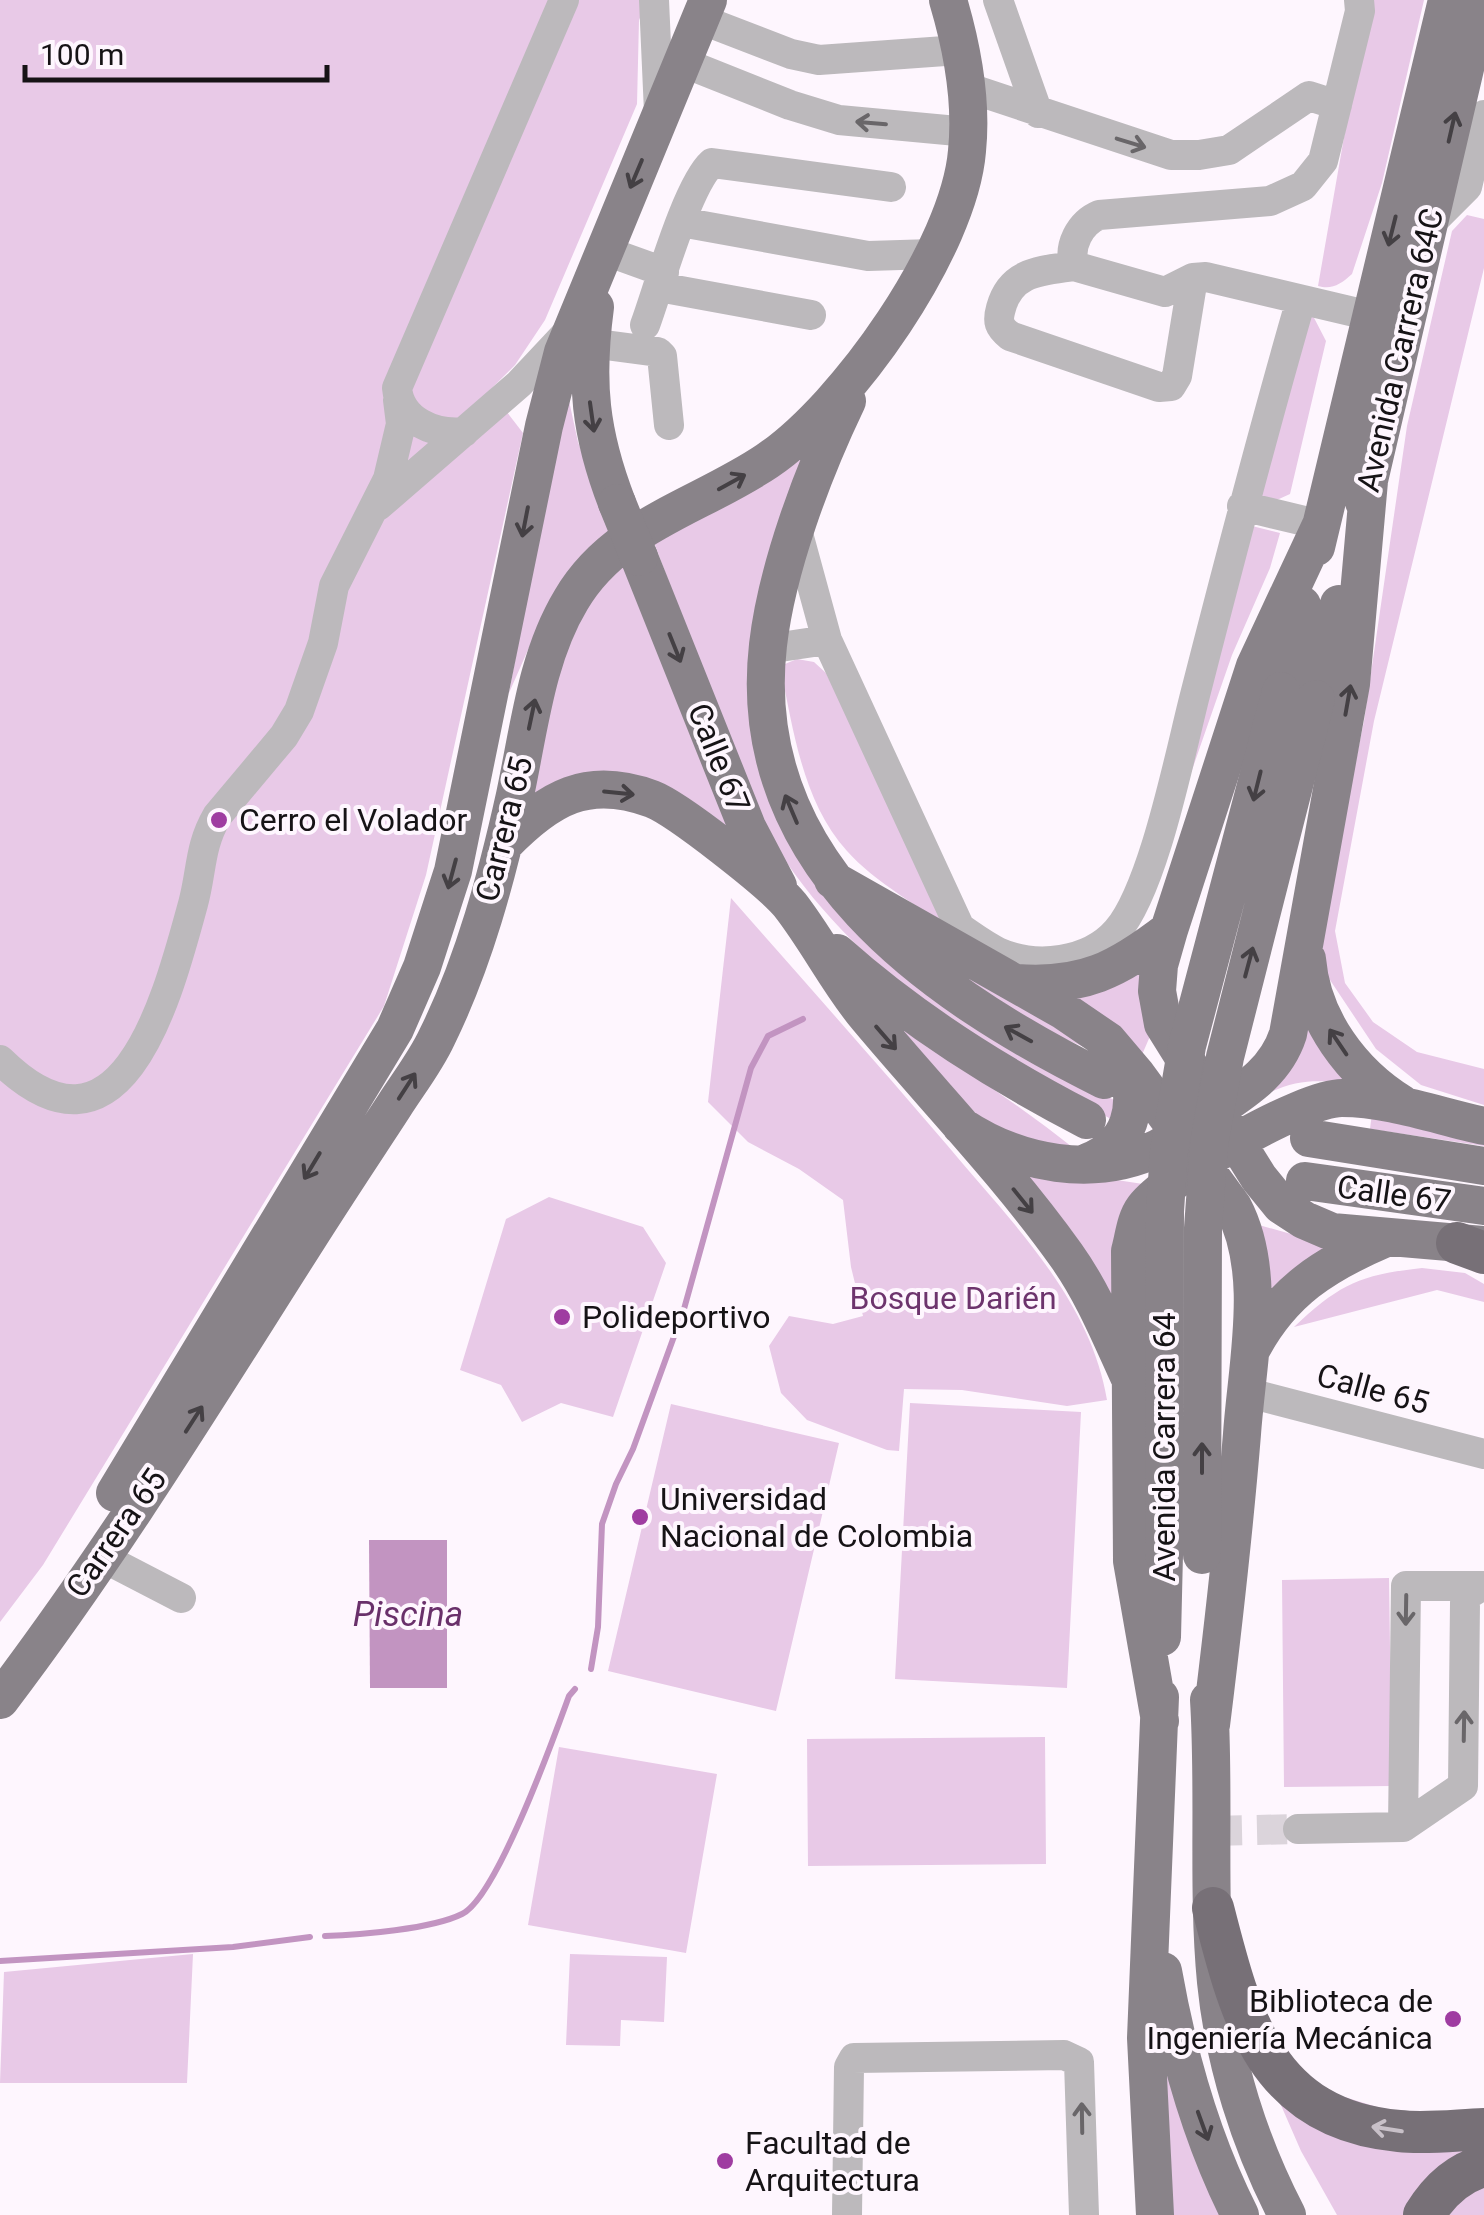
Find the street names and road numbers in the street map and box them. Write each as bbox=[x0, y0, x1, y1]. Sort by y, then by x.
street label: Avenida Carrera 64C bbox=[1349, 204, 1451, 496]
street label: Calle 67 bbox=[680, 698, 758, 818]
street label: Carrera 65 bbox=[468, 753, 540, 905]
street label: Calle 67 bbox=[1335, 1167, 1453, 1221]
street label: Avenida Carrera 64 bbox=[1145, 1312, 1183, 1582]
street label: Calle 65 bbox=[1313, 1356, 1433, 1422]
street label: Carrera 65 bbox=[58, 1461, 174, 1605]

